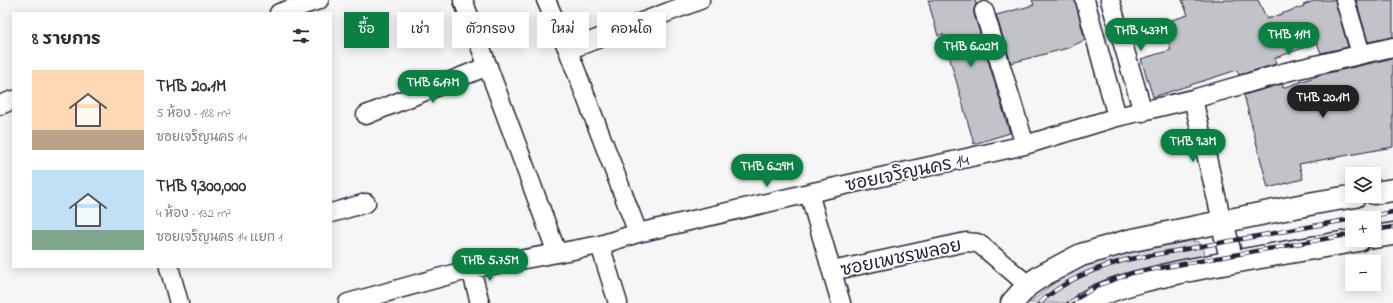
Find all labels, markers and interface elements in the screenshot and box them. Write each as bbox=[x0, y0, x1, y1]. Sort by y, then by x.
chip: ซื้อ bbox=[344, 12, 389, 48]
chip: เช่า bbox=[397, 12, 444, 48]
chip: ตัวกรอง bbox=[452, 12, 529, 48]
chip: ใหม่ bbox=[537, 12, 589, 48]
chip: คอนโด bbox=[597, 12, 666, 48]
pin: THB 4.37M bbox=[1095, 18, 1187, 52]
text: THB 4.37M bbox=[1114, 21, 1168, 40]
pin: THB 11M bbox=[1252, 22, 1326, 56]
icon: filters bbox=[290, 25, 312, 47]
text: THB 11M bbox=[1267, 25, 1311, 44]
text: 8 รายการ bbox=[32, 27, 101, 52]
pin: THB 6.02M bbox=[925, 34, 1017, 68]
text: THB 6.02M bbox=[943, 37, 999, 56]
pin: THB 6.17M bbox=[387, 70, 479, 104]
text: THB 6.17M bbox=[407, 73, 459, 92]
text: THB 20.1M bbox=[156, 74, 226, 99]
pin: THB 20.1M bbox=[1277, 85, 1369, 119]
icon: home bbox=[64, 86, 112, 134]
text: THB 20.1M bbox=[1296, 88, 1350, 107]
text: 5 ห้อง · 188 m² bbox=[156, 104, 231, 123]
text: ซอยเจริญนคร 14 bbox=[156, 128, 247, 147]
pin: THB 9.3M bbox=[1152, 129, 1234, 163]
text: THB 9.3M bbox=[1170, 132, 1216, 151]
street label: ซอยเจริญนคร 14 bbox=[843, 148, 972, 200]
pin: THB 6.29M bbox=[721, 154, 813, 188]
text: THB 6.29M bbox=[740, 157, 794, 176]
map controls bbox=[1345, 167, 1381, 291]
button: layers bbox=[1345, 167, 1381, 203]
text: THB 9,300,000 bbox=[156, 174, 246, 199]
icon: home bbox=[64, 186, 112, 234]
text: 4 ห้อง · 132 m² bbox=[156, 204, 231, 223]
button: + bbox=[1345, 211, 1381, 247]
text: ซอยเจริญนคร 14 แยก 1 bbox=[156, 228, 283, 247]
street label: ซอยเพชรพลอย bbox=[839, 233, 964, 284]
pin: THB 5.75M bbox=[444, 248, 536, 282]
text: THB 5.75M bbox=[461, 251, 519, 270]
button: − bbox=[1345, 255, 1381, 291]

